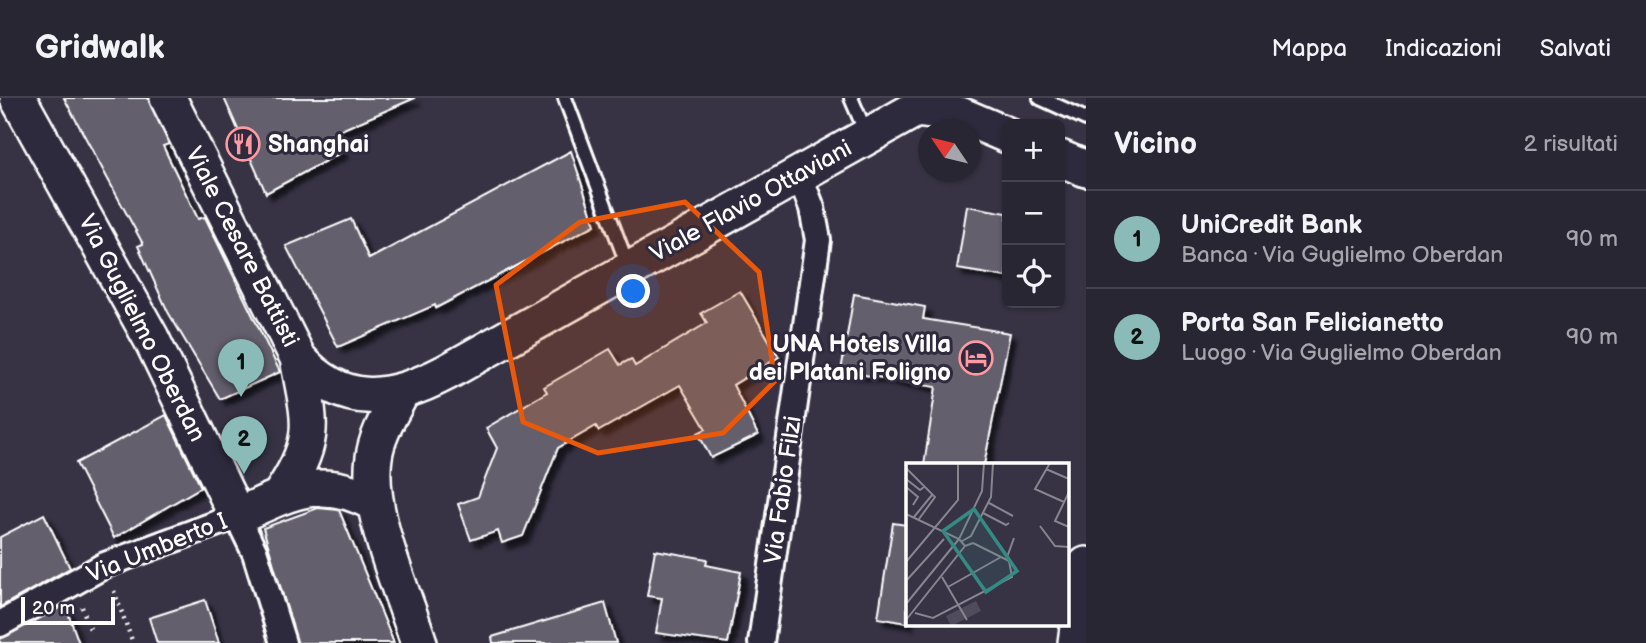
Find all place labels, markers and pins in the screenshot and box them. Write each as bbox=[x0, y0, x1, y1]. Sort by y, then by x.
restaurant icon: Shanghai bbox=[224, 125, 262, 163]
place label: Shanghai bbox=[268, 130, 369, 159]
place label: UNA Hotels Villa dei Platani Foligno bbox=[749, 330, 951, 387]
pin: 1 bbox=[218, 339, 264, 397]
hotel icon: UNA Hotels Villa dei Platani Foligno bbox=[957, 339, 995, 377]
pin: 2 bbox=[221, 416, 267, 474]

